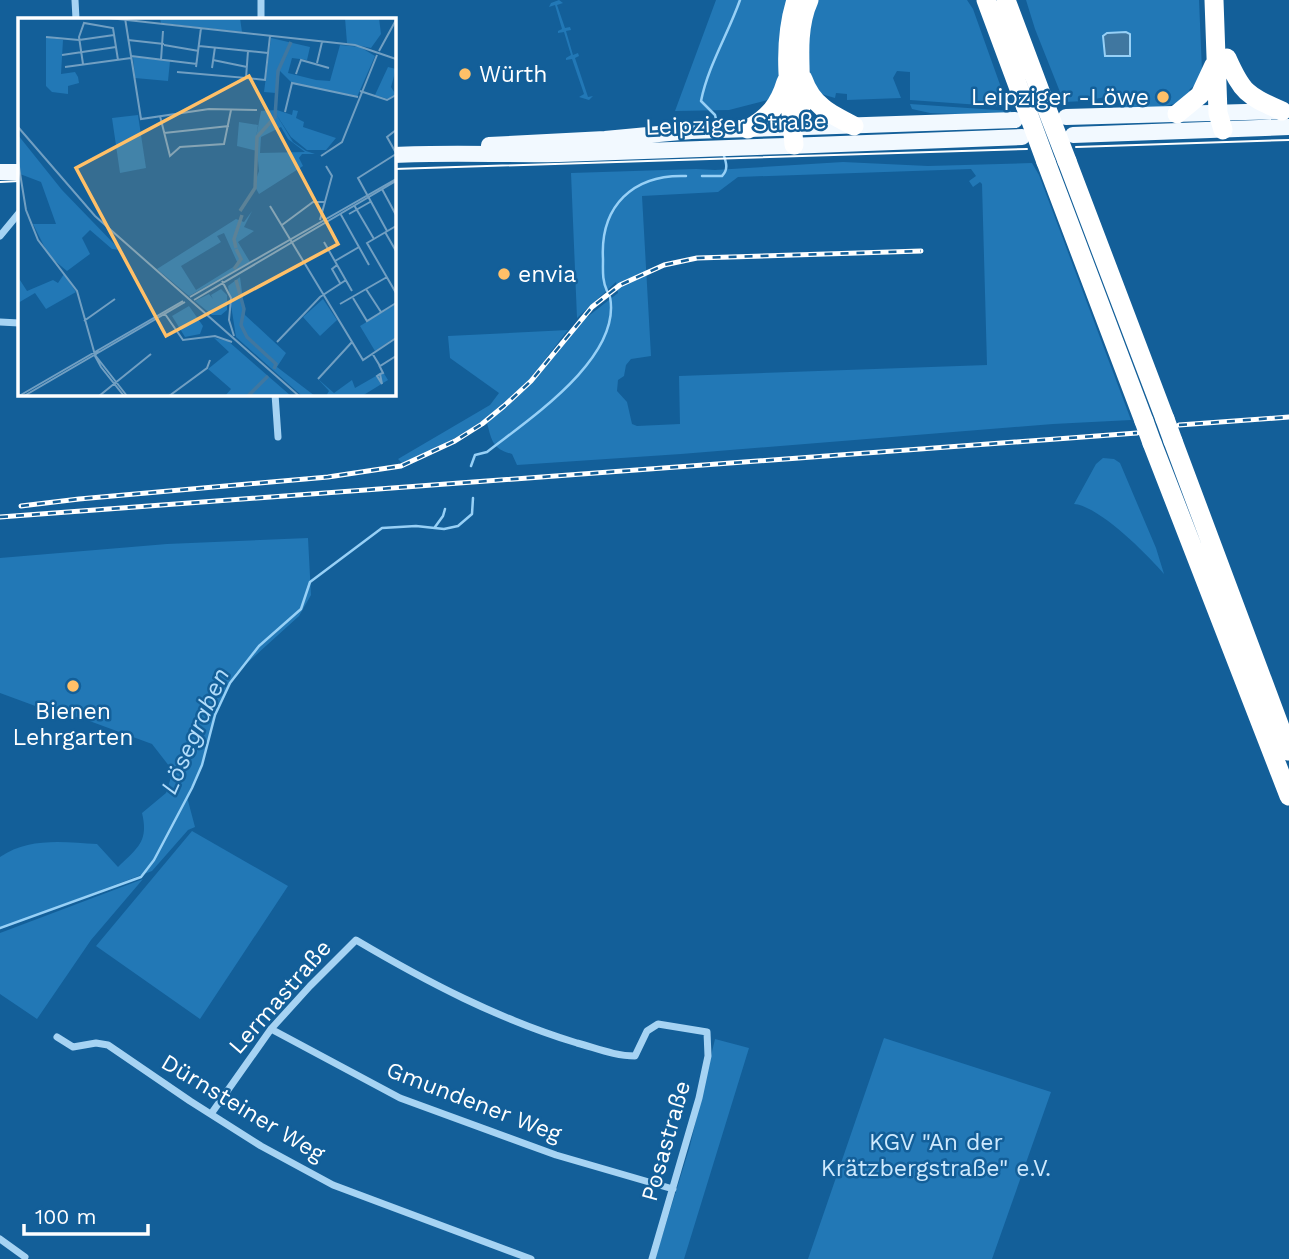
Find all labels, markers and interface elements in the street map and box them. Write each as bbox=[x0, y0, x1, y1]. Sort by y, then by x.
inset map bbox=[18, 18, 396, 396]
place label: Würth bbox=[479, 61, 547, 88]
marker: Würth bbox=[457, 66, 473, 82]
place label: Leipziger -Löwe bbox=[971, 84, 1149, 111]
marker: Leipziger -Löwe bbox=[1155, 89, 1171, 105]
street label: Leipziger Straße bbox=[645, 107, 827, 141]
place label: envia bbox=[518, 261, 576, 288]
marker: envia bbox=[496, 266, 512, 282]
water label: Lösegraben bbox=[155, 664, 235, 798]
marker: Bienen Lehrgarten bbox=[65, 678, 81, 694]
place label: Bienen Lehrgarten bbox=[13, 698, 133, 751]
street label: Lermastraße bbox=[223, 934, 337, 1060]
street label: Dürnsteiner Weg bbox=[156, 1049, 330, 1168]
street label: Gmundener Weg bbox=[383, 1056, 566, 1148]
street label: Posastraße bbox=[636, 1078, 696, 1204]
park label: KGV "An der Krätzbergstraße" e.V. bbox=[821, 1129, 1051, 1182]
scale bar bbox=[24, 1192, 149, 1236]
text: 100 m bbox=[35, 1204, 97, 1229]

